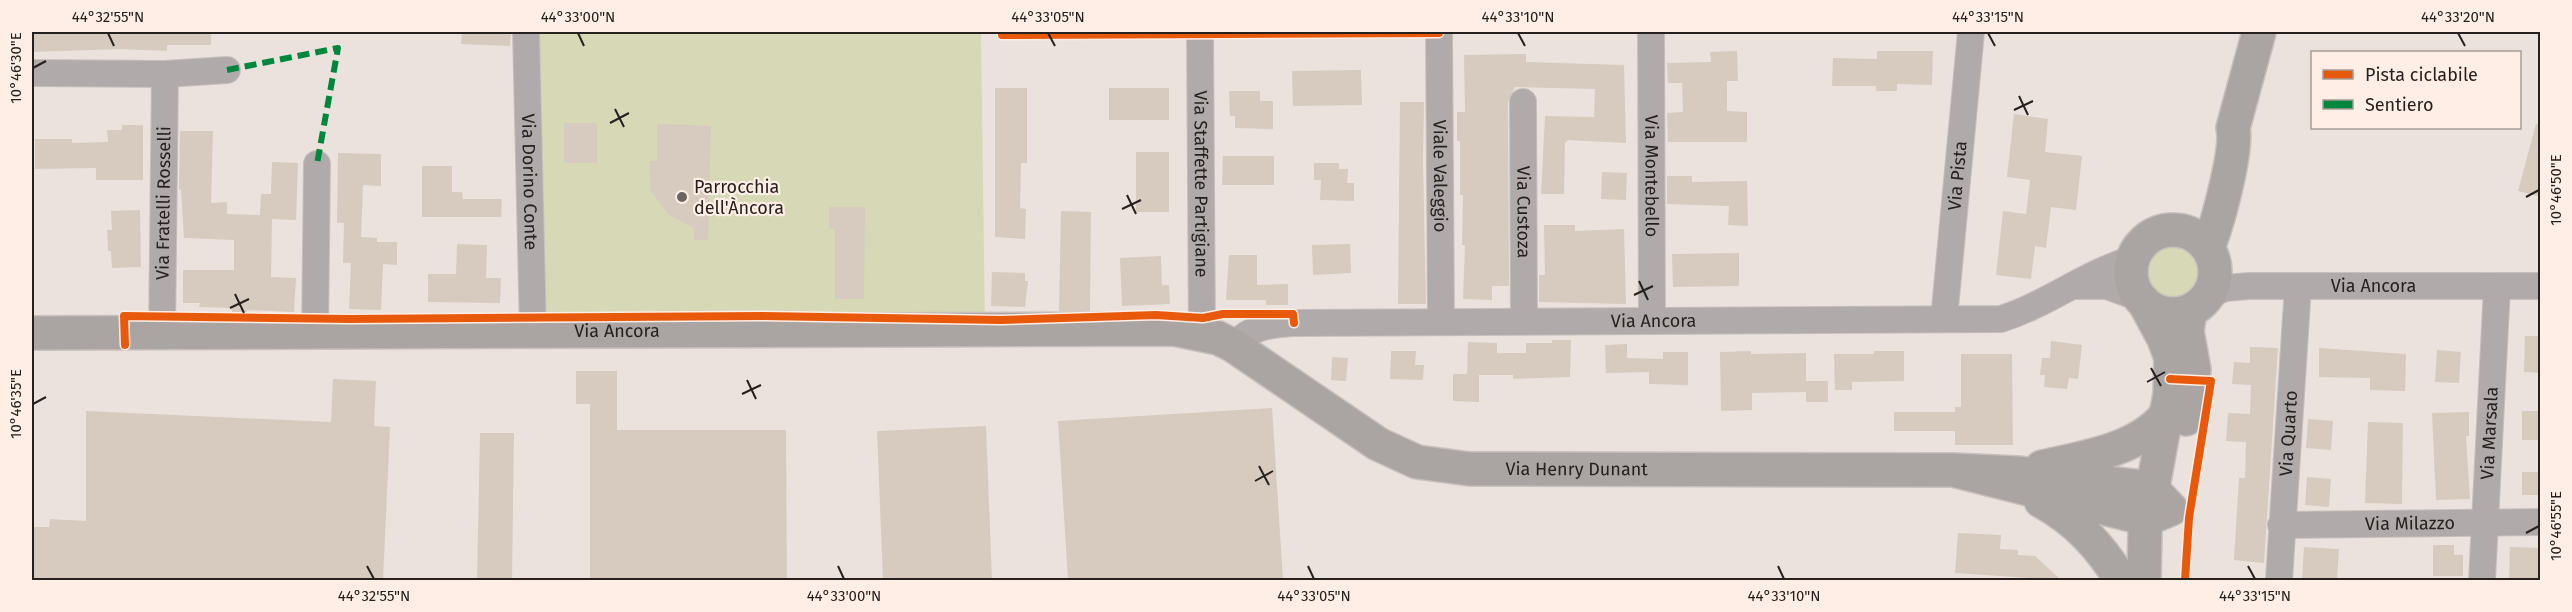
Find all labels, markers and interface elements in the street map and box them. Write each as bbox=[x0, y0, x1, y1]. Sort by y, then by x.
text: 44°32'55"N bbox=[72, 8, 144, 26]
text: 44°33'00"N bbox=[541, 8, 615, 26]
text: 44°33'05"N bbox=[1011, 8, 1085, 26]
text: 44°33'10"N bbox=[1481, 8, 1555, 26]
text: 44°33'15"N bbox=[1952, 8, 2024, 26]
text: 44°33'20"N bbox=[2421, 8, 2495, 26]
text: 10°46'30"E bbox=[7, 32, 25, 104]
legend bbox=[2311, 51, 2521, 129]
text: Pista ciclabile bbox=[2365, 64, 2478, 86]
street label: Via Staffette Partigiane bbox=[1189, 90, 1213, 278]
text: Sentiero bbox=[2365, 94, 2433, 116]
street label: Via Dorino Conte bbox=[517, 113, 542, 250]
street label: Via Montebello bbox=[1640, 115, 1663, 237]
street label: Viale Valeggio bbox=[1429, 120, 1451, 232]
street label: Via Fratelli Rosselli bbox=[152, 126, 175, 280]
street label: Via Pista bbox=[1943, 140, 1972, 211]
text: 10°46'50"E bbox=[2547, 154, 2565, 226]
street label: Via Custoza bbox=[1512, 166, 1535, 258]
place label: Parrocchia dell'Àncora bbox=[694, 176, 784, 219]
marker: Parrocchia dell'Àncora bbox=[675, 190, 689, 204]
street label: Via Ancora bbox=[2331, 275, 2416, 297]
street label: Via Ancora bbox=[1611, 310, 1696, 332]
street label: Via Ancora bbox=[574, 320, 660, 342]
text: 10°46'35"E bbox=[7, 369, 25, 439]
street label: Via Marsala bbox=[2476, 386, 2503, 480]
street label: Via Quarto bbox=[2275, 390, 2302, 477]
street label: Via Henry Dunant bbox=[1505, 458, 1648, 480]
text: 10°46'55"E bbox=[2547, 491, 2565, 561]
street label: Via Milazzo bbox=[2365, 512, 2455, 535]
text: 44°32'55"N bbox=[338, 587, 410, 605]
text: 44°33'00"N bbox=[807, 587, 881, 605]
text: 44°33'05"N bbox=[1277, 587, 1351, 605]
text: 44°33'10"N bbox=[1747, 587, 1821, 605]
text: 44°33'15"N bbox=[2219, 587, 2291, 605]

